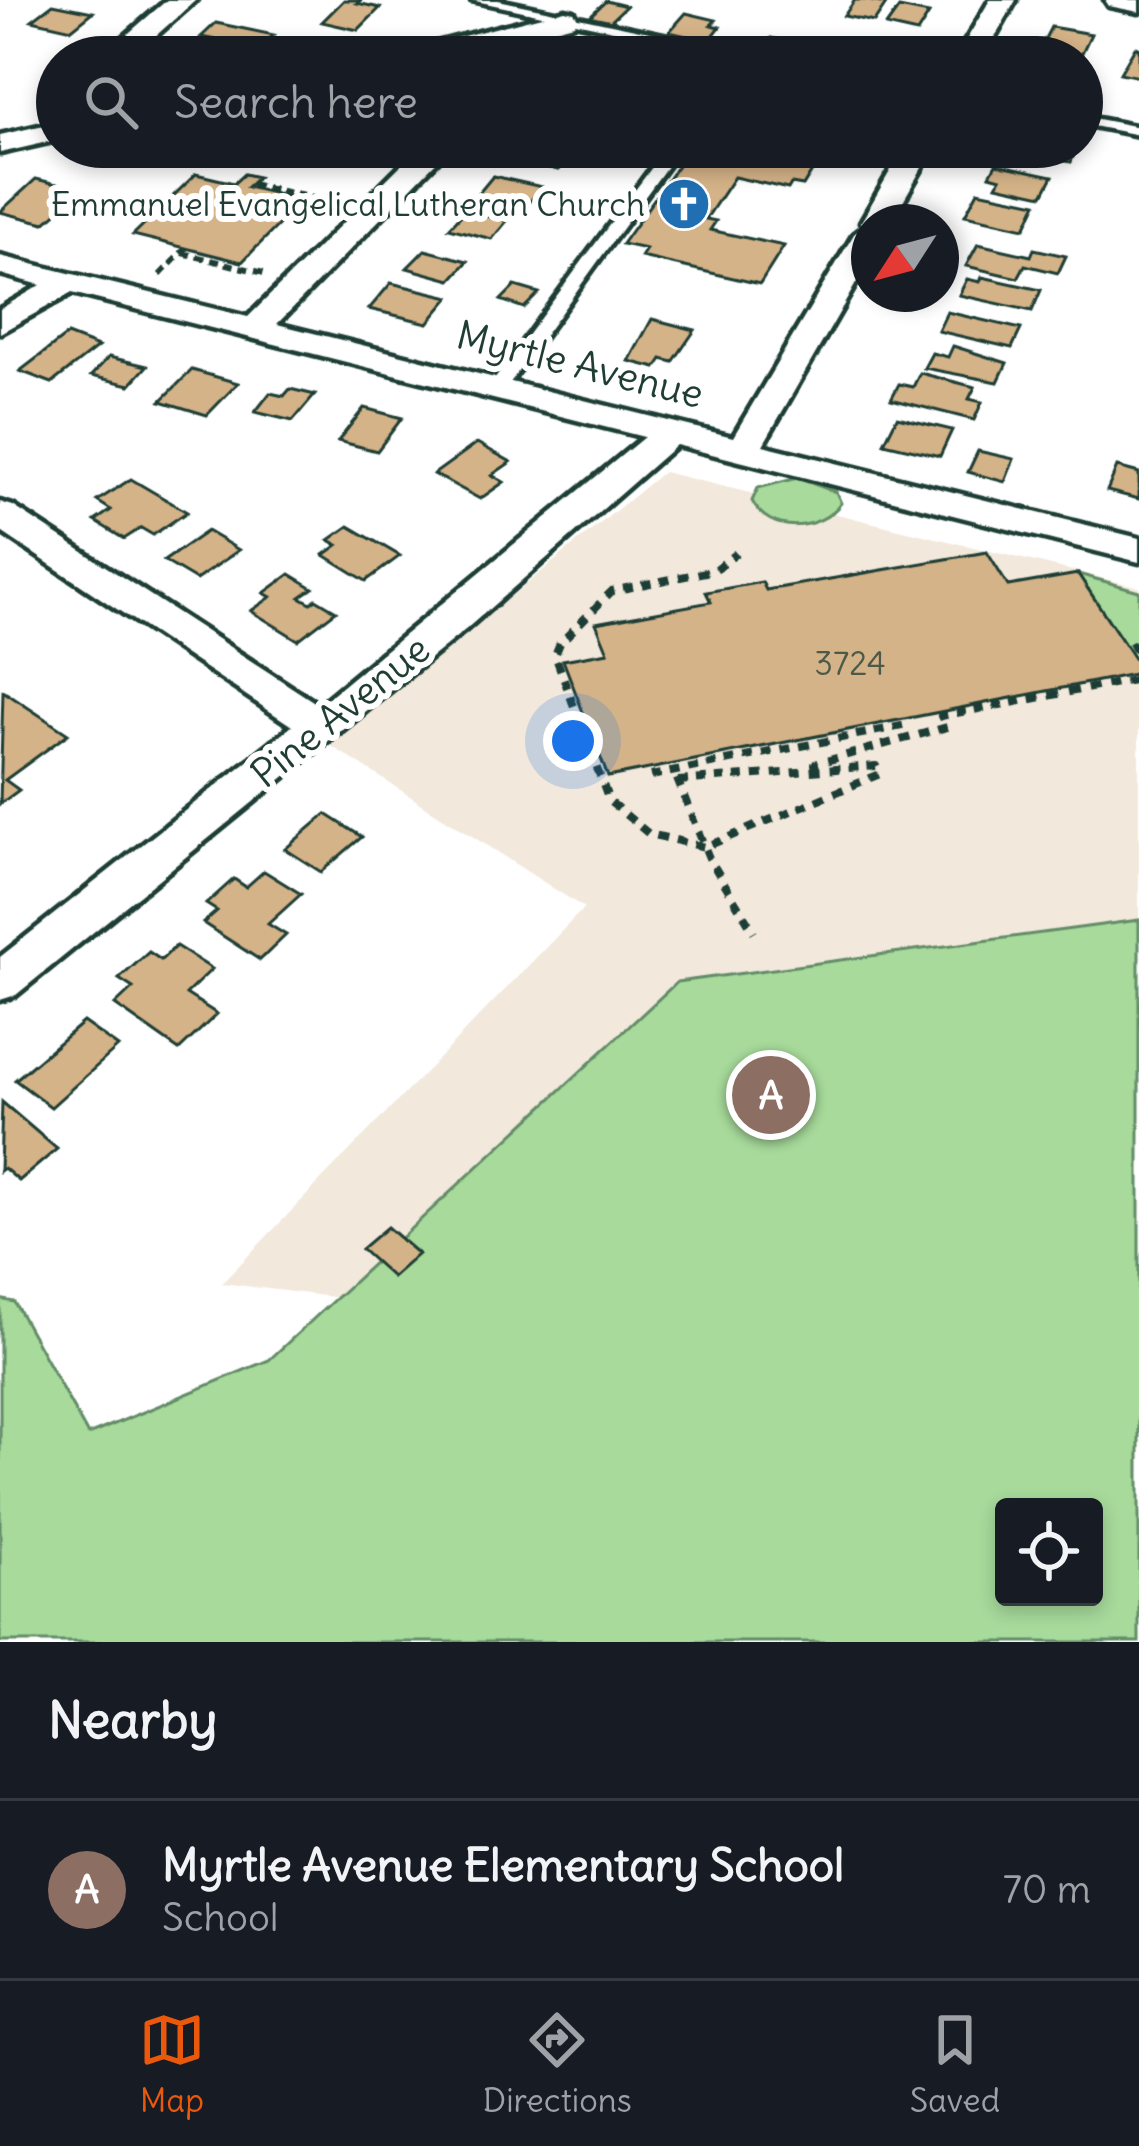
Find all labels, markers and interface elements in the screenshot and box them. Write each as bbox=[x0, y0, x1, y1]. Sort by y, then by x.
search box bbox=[36, 36, 1103, 168]
icon: search bbox=[78, 69, 144, 135]
text: Search here bbox=[174, 74, 418, 130]
church icon: Emmanuel Evangelical Lutheran Church bbox=[656, 176, 712, 232]
place label: Emmanuel Evangelical Lutheran Church bbox=[51, 183, 645, 225]
north arrow bbox=[851, 204, 959, 312]
street label: Myrtle Avenue bbox=[452, 310, 708, 419]
street label: Pine Avenue bbox=[241, 624, 440, 798]
house number: 3724 bbox=[814, 642, 886, 684]
your location bbox=[543, 711, 603, 771]
pin: A bbox=[732, 1050, 810, 1140]
map controls bbox=[995, 1498, 1103, 1606]
button: locate bbox=[995, 1498, 1103, 1606]
text: Nearby bbox=[48, 1688, 217, 1752]
text: Myrtle Avenue Elementary School bbox=[162, 1837, 844, 1893]
text: A bbox=[74, 1865, 100, 1914]
text: 70 m bbox=[1003, 1865, 1091, 1914]
text: School bbox=[162, 1893, 279, 1942]
tab: Map bbox=[139, 2007, 205, 2121]
tab: Directions bbox=[483, 2007, 632, 2121]
tab: Saved bbox=[910, 2007, 1000, 2121]

